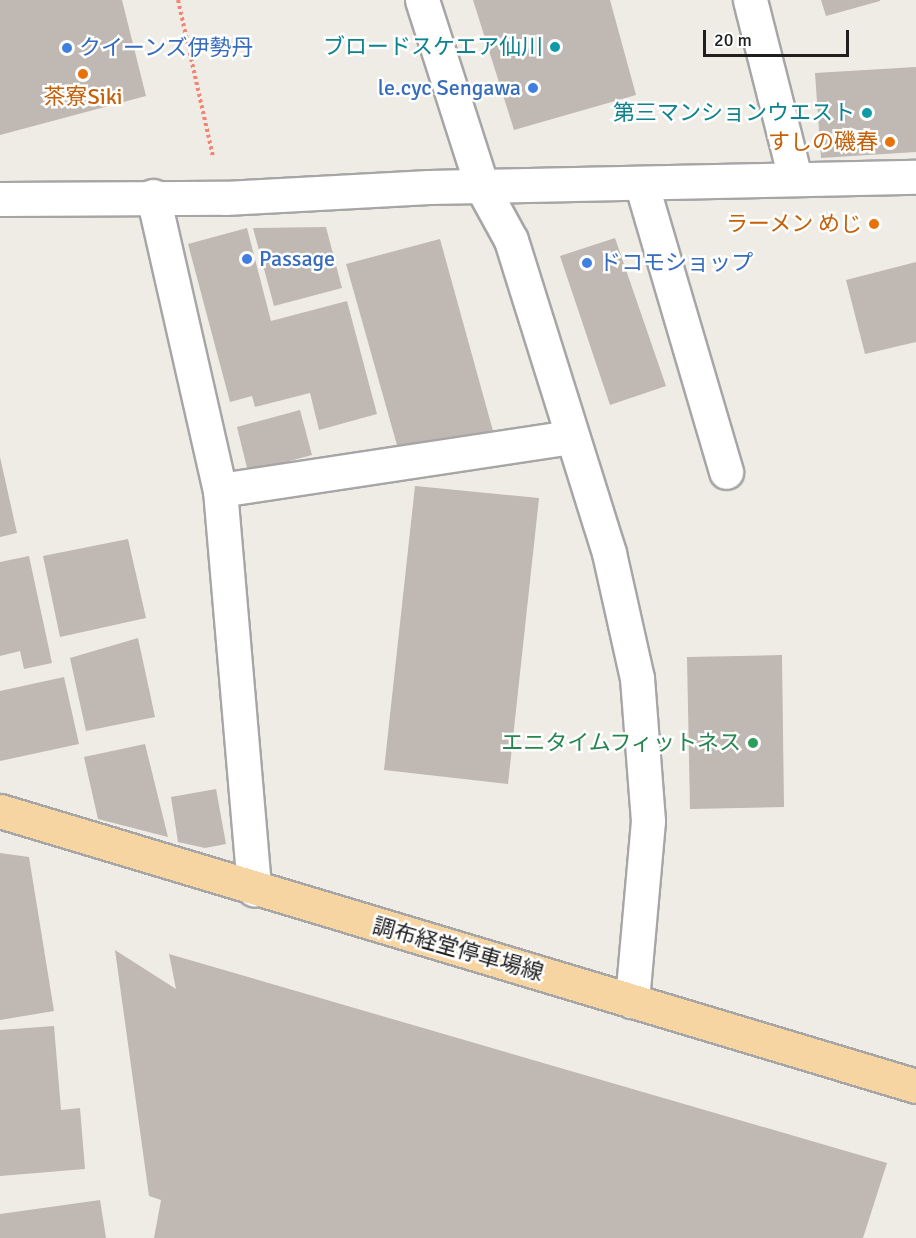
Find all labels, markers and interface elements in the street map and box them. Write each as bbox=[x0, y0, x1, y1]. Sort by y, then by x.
scale bar bbox=[706, 18, 852, 56]
text: 20 m bbox=[714, 29, 752, 51]
place label: ブロードスケエア仙川 bbox=[323, 34, 543, 60]
place label: クイーンズ伊勢丹 bbox=[79, 35, 255, 61]
marker: ブロードスケエア仙川 bbox=[548, 40, 562, 54]
marker: クイーンズ伊勢丹 bbox=[60, 41, 74, 55]
marker: 茶寮Siki bbox=[76, 67, 90, 81]
place label: le.cyc Sengawa bbox=[378, 75, 521, 101]
marker: le.cyc Sengawa bbox=[526, 81, 540, 95]
place label: 茶寮Siki bbox=[43, 84, 123, 110]
place label: 第三マンションウエスト bbox=[613, 100, 855, 126]
marker: 第三マンションウエスト bbox=[860, 106, 874, 120]
place label: すしの磯春 bbox=[768, 129, 878, 155]
marker: すしの磯春 bbox=[883, 135, 897, 149]
place label: ラーメン めじ bbox=[725, 211, 862, 237]
marker: ラーメン めじ bbox=[867, 217, 881, 231]
place label: Passage bbox=[259, 246, 335, 272]
place label: ドコモショップ bbox=[599, 250, 753, 276]
marker: Passage bbox=[240, 252, 254, 266]
marker: ドコモショップ bbox=[580, 256, 594, 270]
place label: エニタイムフィットネス bbox=[499, 730, 741, 756]
marker: エニタイムフィットネス bbox=[746, 736, 760, 750]
street label: 調布経堂停車場線 bbox=[370, 912, 546, 986]

